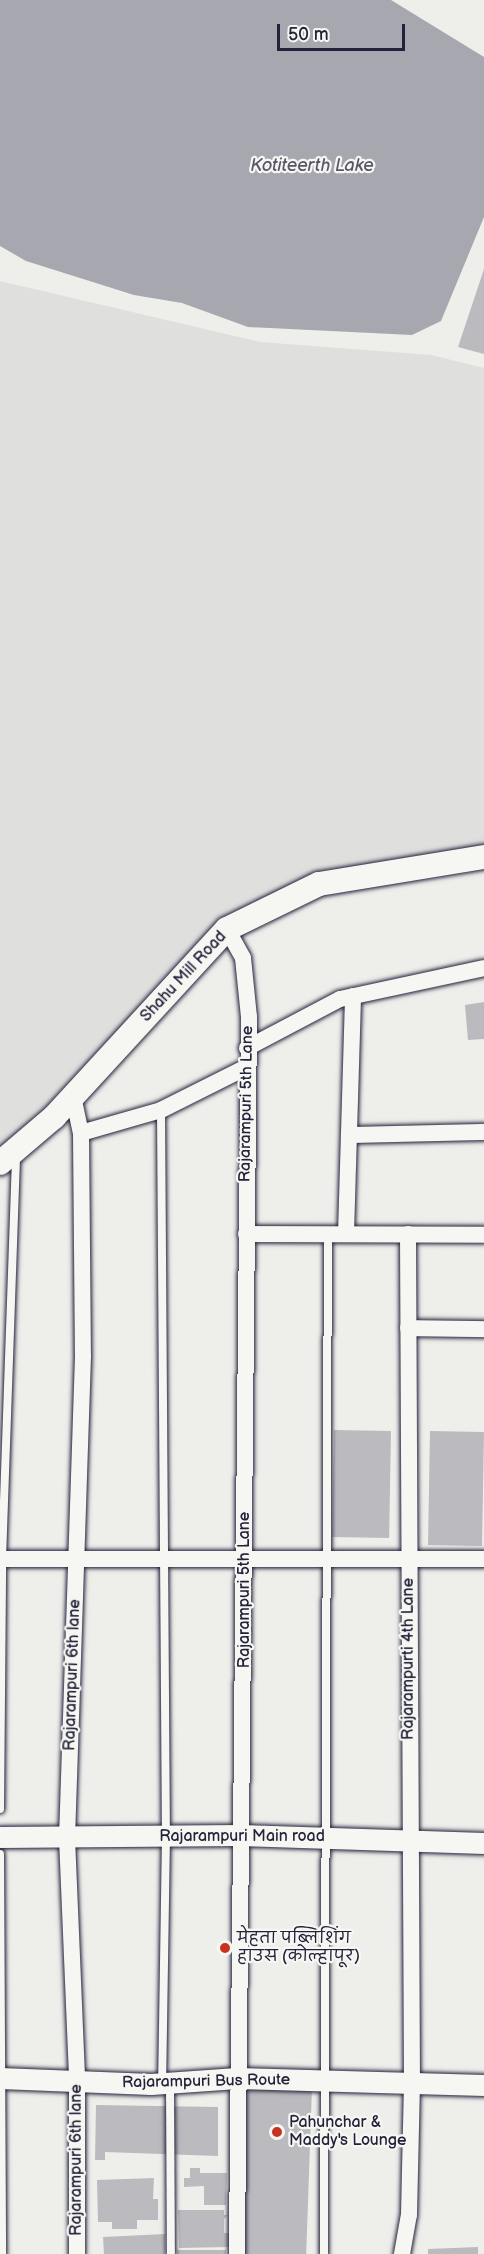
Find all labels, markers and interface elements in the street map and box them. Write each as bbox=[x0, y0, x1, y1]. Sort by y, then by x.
scale bar bbox=[280, 12, 408, 50]
text: 50 m bbox=[288, 24, 329, 45]
water label: Kotiteerth Lake bbox=[250, 155, 374, 177]
street label: Shahu Mill Road bbox=[137, 928, 231, 1026]
street label: Rajarampuri 5th Lane bbox=[236, 1026, 258, 1182]
street label: Rajarampuri 5th Lane bbox=[235, 1512, 255, 1668]
street label: Rajarampurti 4th Lane bbox=[399, 1578, 419, 1740]
street label: Rajarampuri 6th lane bbox=[61, 1599, 85, 1751]
street label: Rajarampuri Main road bbox=[159, 1827, 325, 1847]
place label: मेहता पब्लिशिंग हाउस (कोल्हापूर) bbox=[237, 1929, 360, 1967]
marker: मेहता पब्लिशिंग हाउस (कोल्हापूर) bbox=[218, 1941, 232, 1955]
street label: Rajarampuri Bus Route bbox=[122, 2071, 290, 2093]
street label: Rajarampuri 6th lane bbox=[67, 2084, 87, 2236]
place label: Pahunchar & Maddy's Lounge bbox=[289, 2113, 407, 2151]
marker: Pahunchar & Maddy's Lounge bbox=[270, 2125, 284, 2139]

